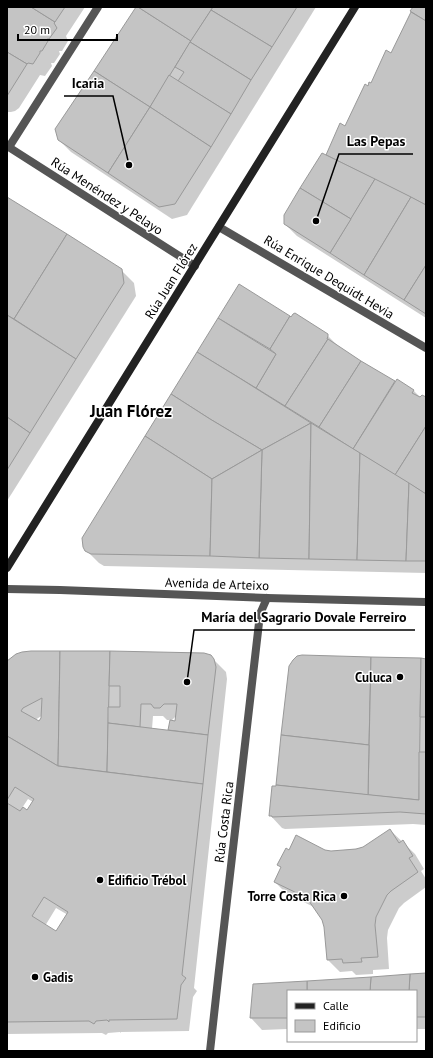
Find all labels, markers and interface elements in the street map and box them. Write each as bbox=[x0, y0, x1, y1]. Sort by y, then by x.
scale bar bbox=[18, 16, 117, 42]
text: 20 m bbox=[24, 22, 50, 37]
callout: Icaria bbox=[64, 70, 113, 96]
text: Icaria bbox=[72, 74, 104, 92]
callout: Las Pepas bbox=[339, 128, 413, 154]
text: Las Pepas bbox=[347, 132, 405, 150]
street label: Rúa Menéndez y Pelayo bbox=[48, 153, 166, 239]
street label: Rúa Enrique Dequidt Hevia bbox=[261, 231, 397, 323]
street label: Rúa Juan Flórez bbox=[141, 240, 201, 322]
district label: Juan Flórez bbox=[89, 400, 172, 422]
street label: Avenida de Arteixo bbox=[165, 574, 269, 594]
callout: María del Sagrario Dovale Ferreiro bbox=[194, 604, 415, 630]
text: María del Sagrario Dovale Ferreiro bbox=[201, 608, 407, 626]
place label: Culuca bbox=[355, 669, 392, 686]
marker: Culuca bbox=[395, 672, 405, 682]
street label: Rúa Costa Rica bbox=[211, 780, 237, 864]
place label: Edificio Trébol bbox=[108, 872, 187, 889]
marker: Edificio Trébol bbox=[95, 875, 105, 885]
place label: Torre Costa Rica bbox=[248, 888, 336, 905]
marker: Torre Costa Rica bbox=[339, 891, 349, 901]
place label: Gadis bbox=[43, 969, 74, 986]
marker: Gadis bbox=[30, 972, 40, 982]
legend bbox=[287, 990, 417, 1042]
text: Calle bbox=[323, 998, 349, 1013]
text: Edificio bbox=[323, 1018, 361, 1033]

